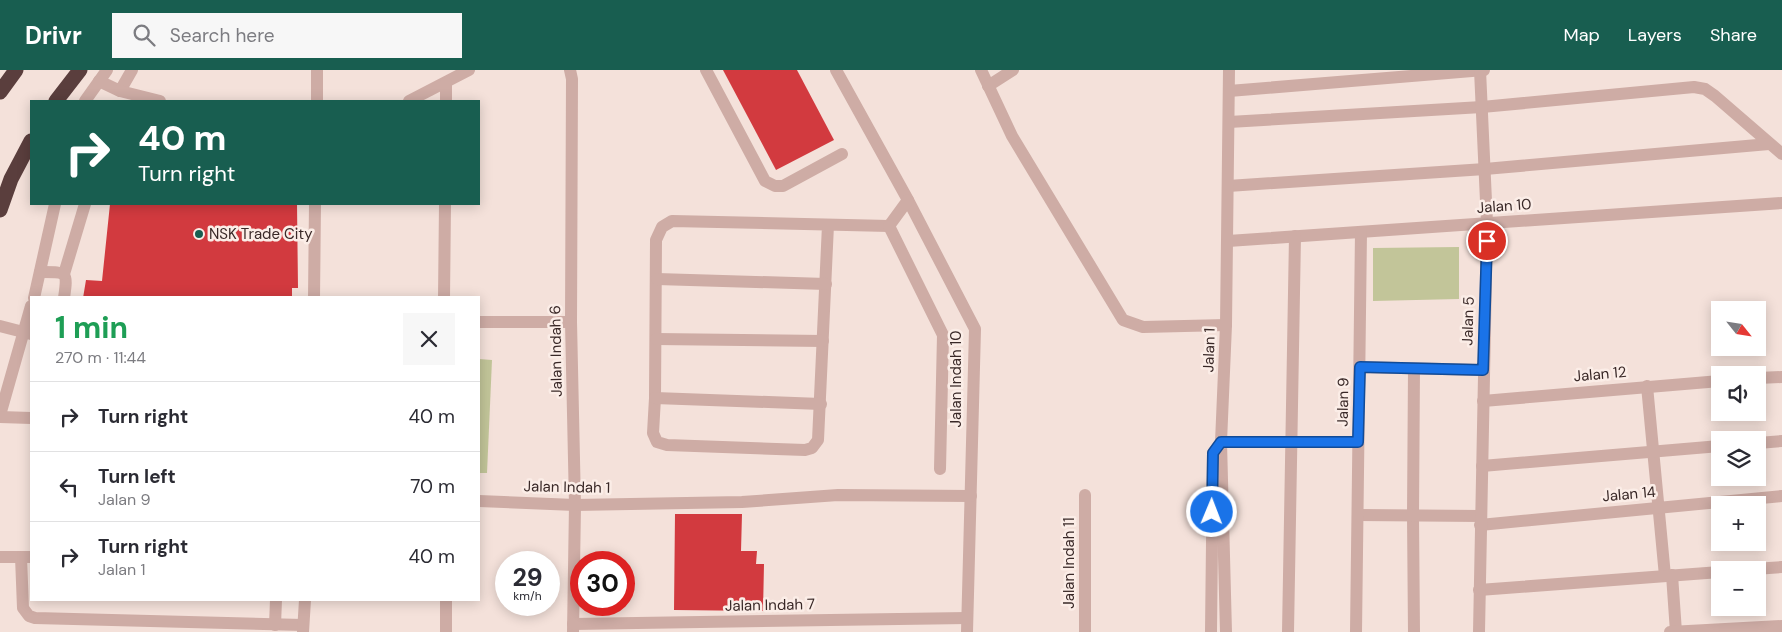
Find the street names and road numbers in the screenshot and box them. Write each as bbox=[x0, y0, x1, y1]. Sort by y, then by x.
street label: Jalan 10 bbox=[1476, 194, 1532, 218]
street label: Jalan 5 bbox=[1457, 296, 1479, 346]
street label: Jalan Indah 6 bbox=[545, 305, 567, 397]
street label: Jalan 1 bbox=[1198, 327, 1220, 373]
street label: Jalan Indah 10 bbox=[946, 330, 966, 428]
street label: Jalan 12 bbox=[1573, 362, 1627, 386]
street label: Jalan 9 bbox=[1333, 377, 1353, 427]
street label: Jalan Indah 1 bbox=[523, 476, 611, 498]
street label: Jalan 14 bbox=[1601, 482, 1657, 506]
street label: Jalan Indah 11 bbox=[1059, 517, 1079, 609]
street label: Jalan Indah 7 bbox=[725, 594, 815, 616]

